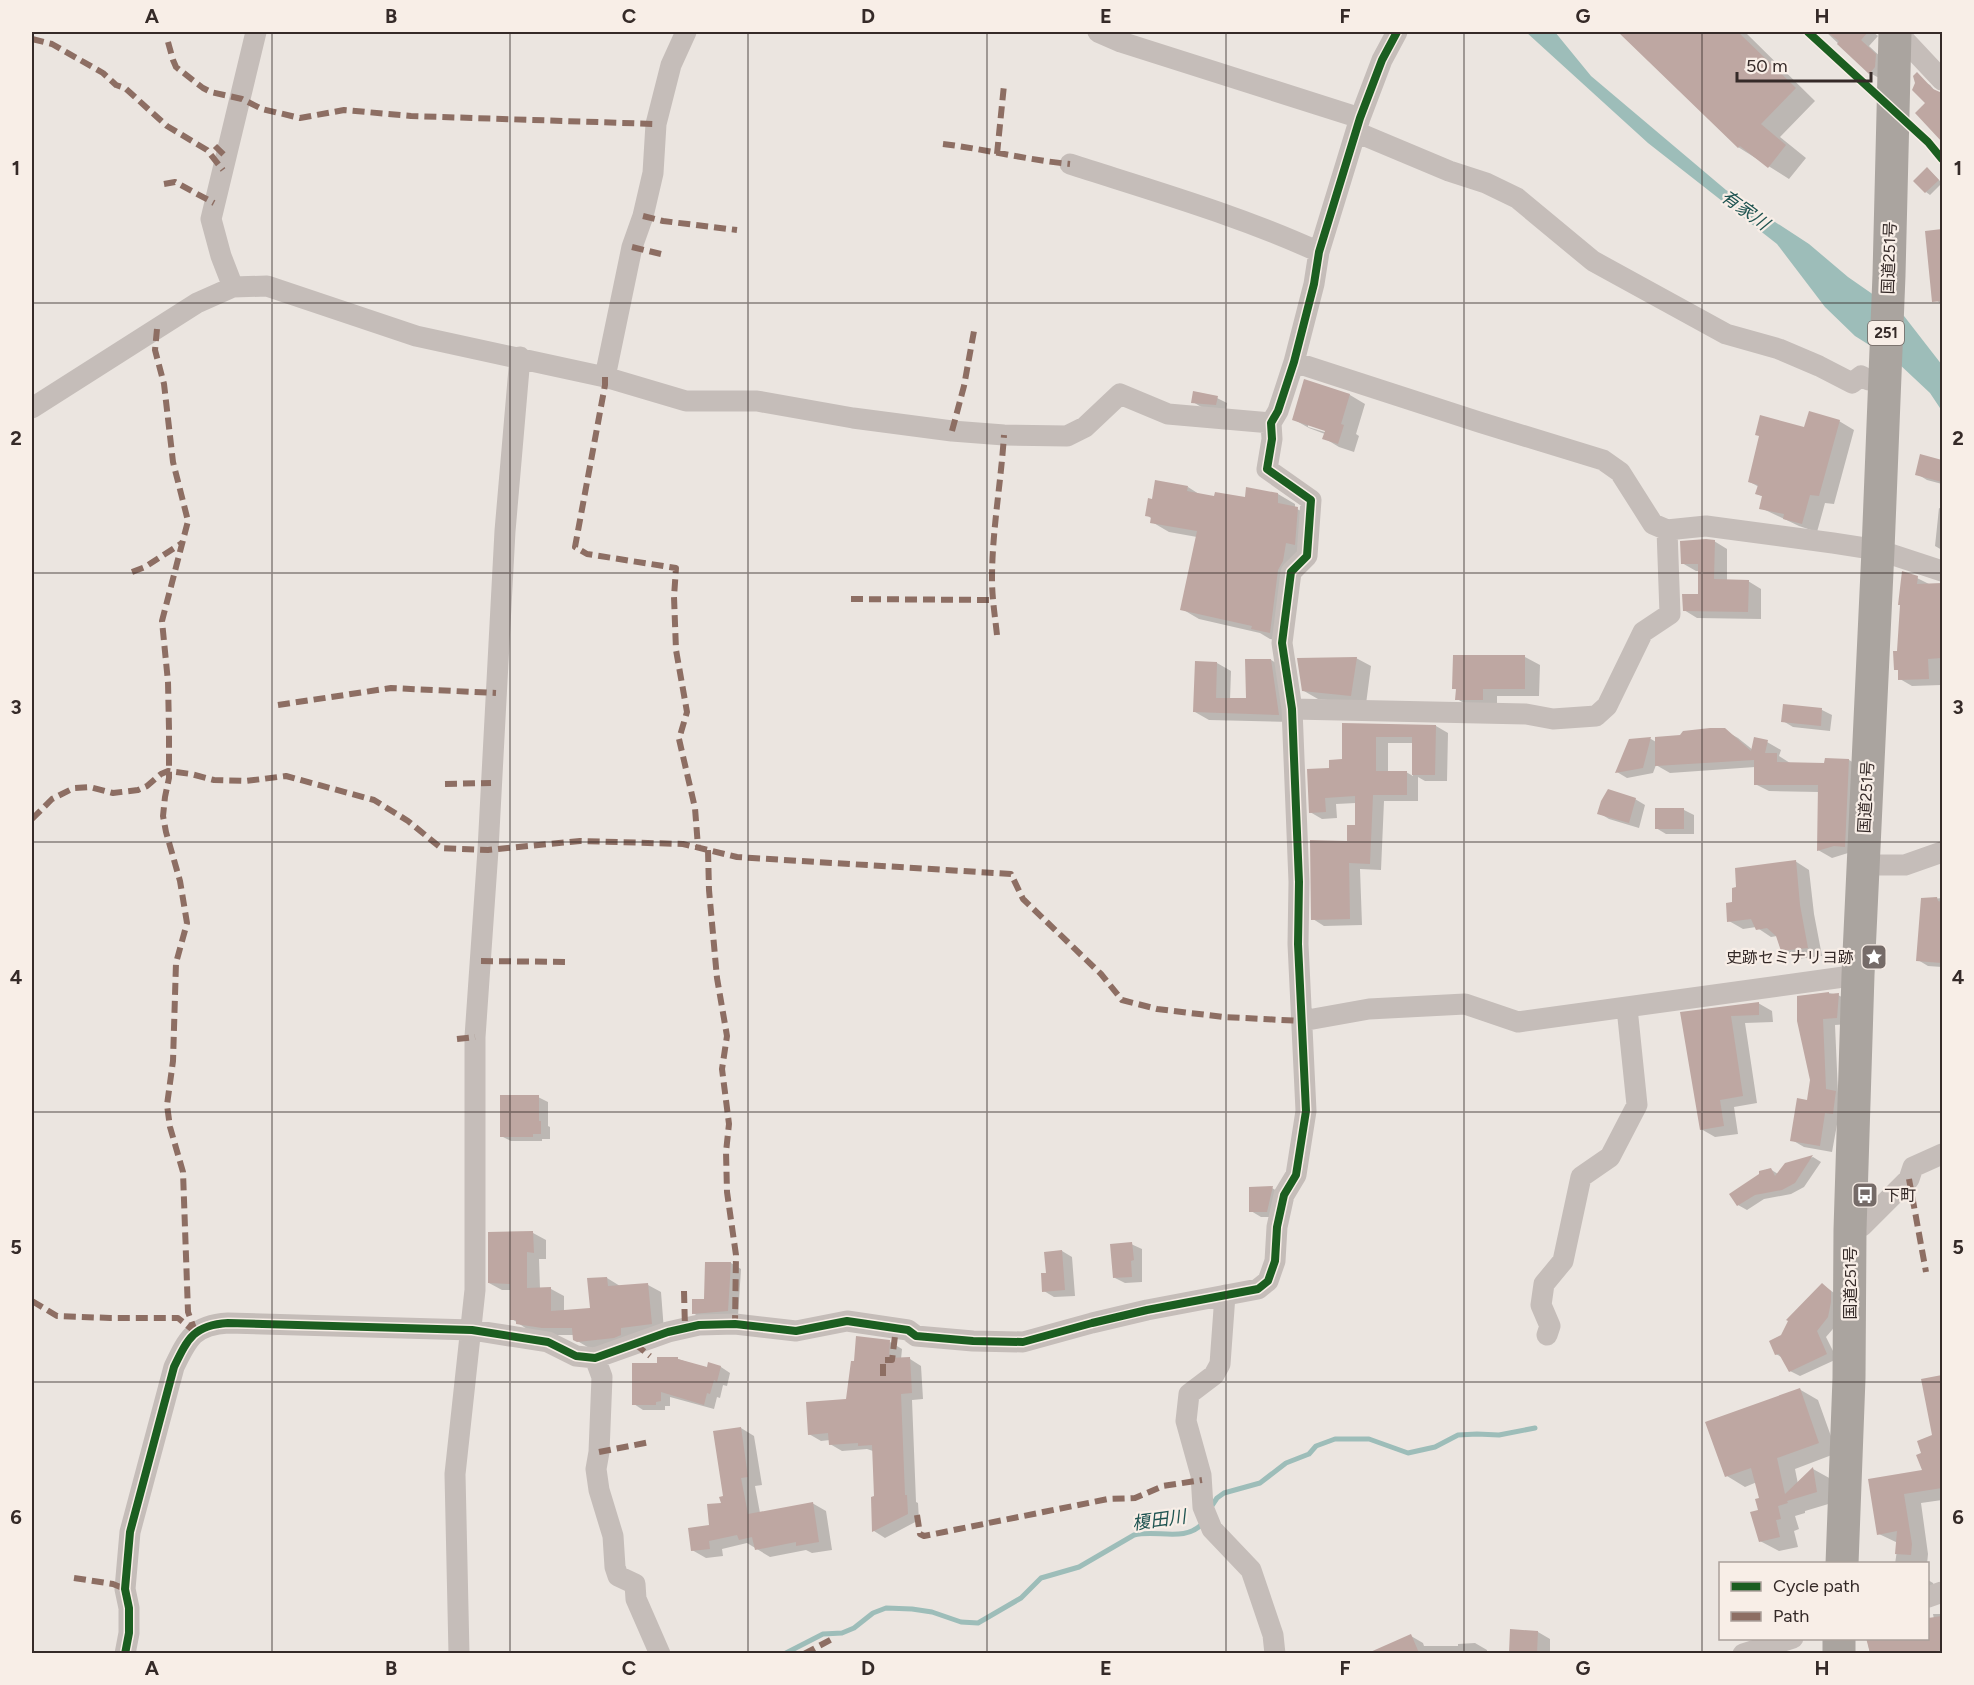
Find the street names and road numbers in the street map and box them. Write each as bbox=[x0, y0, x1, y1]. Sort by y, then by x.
street label: 国道251号 bbox=[1878, 221, 1900, 295]
road number: 251 bbox=[1868, 321, 1904, 345]
street label: 国道251号 bbox=[1855, 760, 1877, 834]
street label: 国道251号 bbox=[1841, 1247, 1860, 1319]

